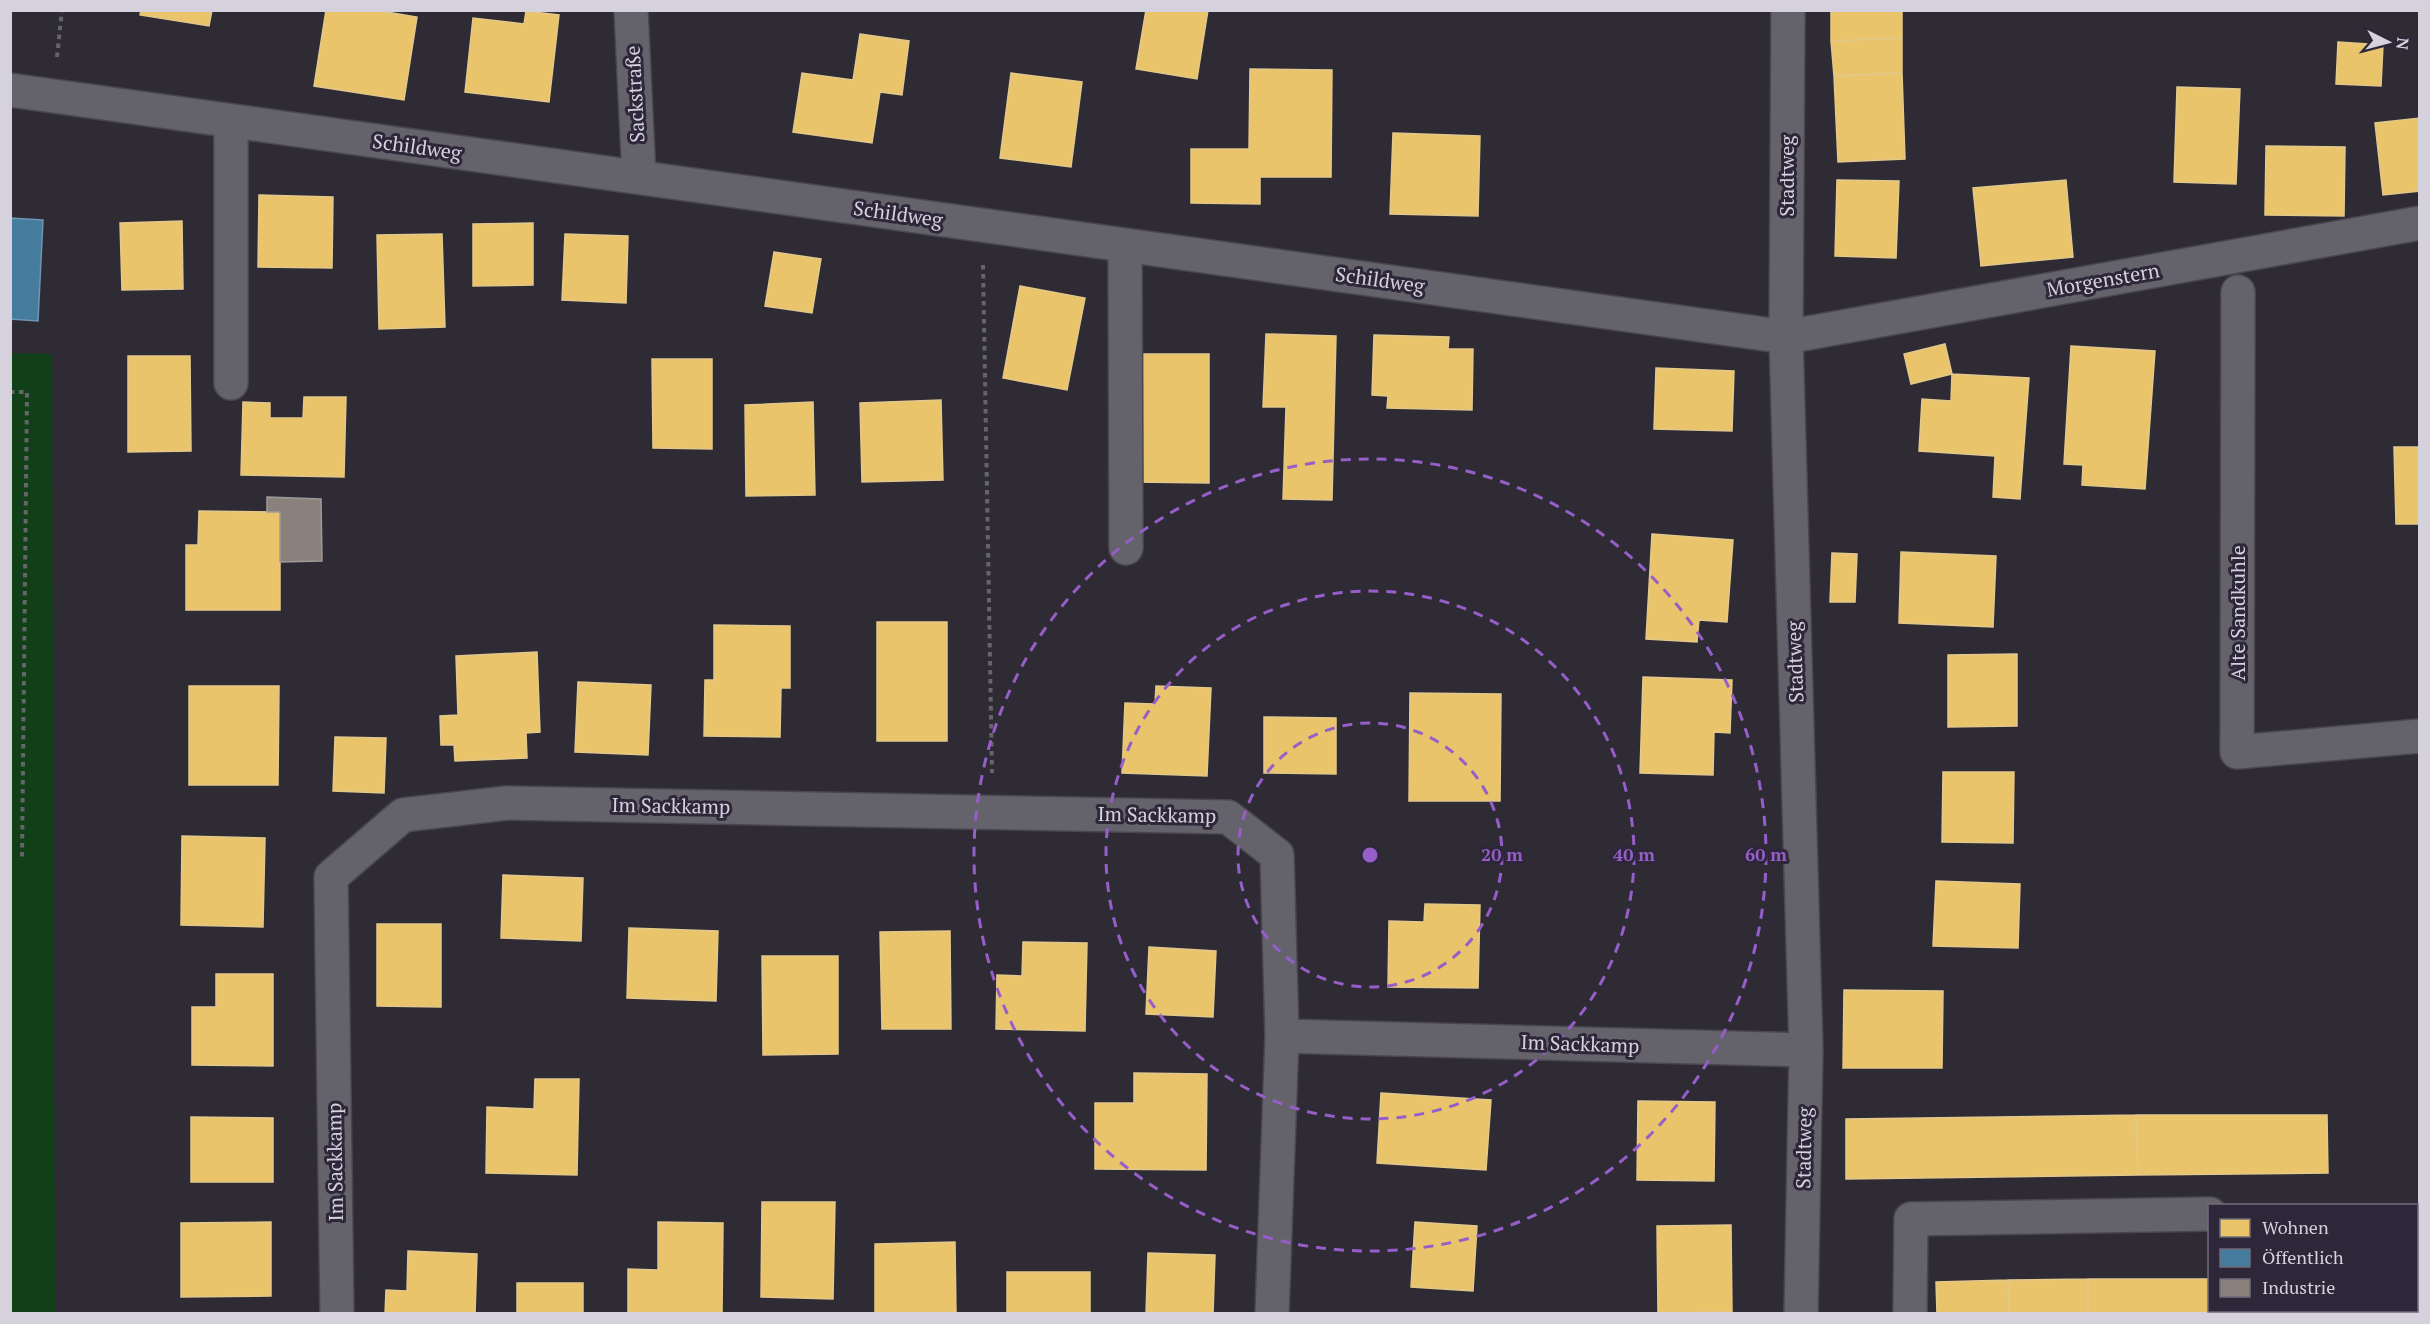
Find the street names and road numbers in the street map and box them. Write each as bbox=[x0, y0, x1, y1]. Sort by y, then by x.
street label: Sackstraße bbox=[618, 45, 651, 143]
street label: Schildweg bbox=[371, 127, 464, 166]
street label: Stadtweg bbox=[1773, 135, 1800, 217]
street label: Schildweg bbox=[852, 194, 945, 233]
street label: Morgenstern bbox=[2044, 256, 2162, 303]
street label: Schildweg bbox=[1334, 260, 1427, 299]
street label: Alte Sandkuhle bbox=[2224, 545, 2251, 681]
street label: Stadtweg bbox=[1780, 620, 1809, 703]
street label: Im Sackkamp bbox=[611, 791, 731, 820]
street label: Im Sackkamp bbox=[1097, 800, 1217, 829]
street label: Im Sackkamp bbox=[1520, 1028, 1640, 1059]
street label: Im Sackkamp bbox=[320, 1102, 349, 1222]
street label: Stadtweg bbox=[1789, 1106, 1818, 1189]

